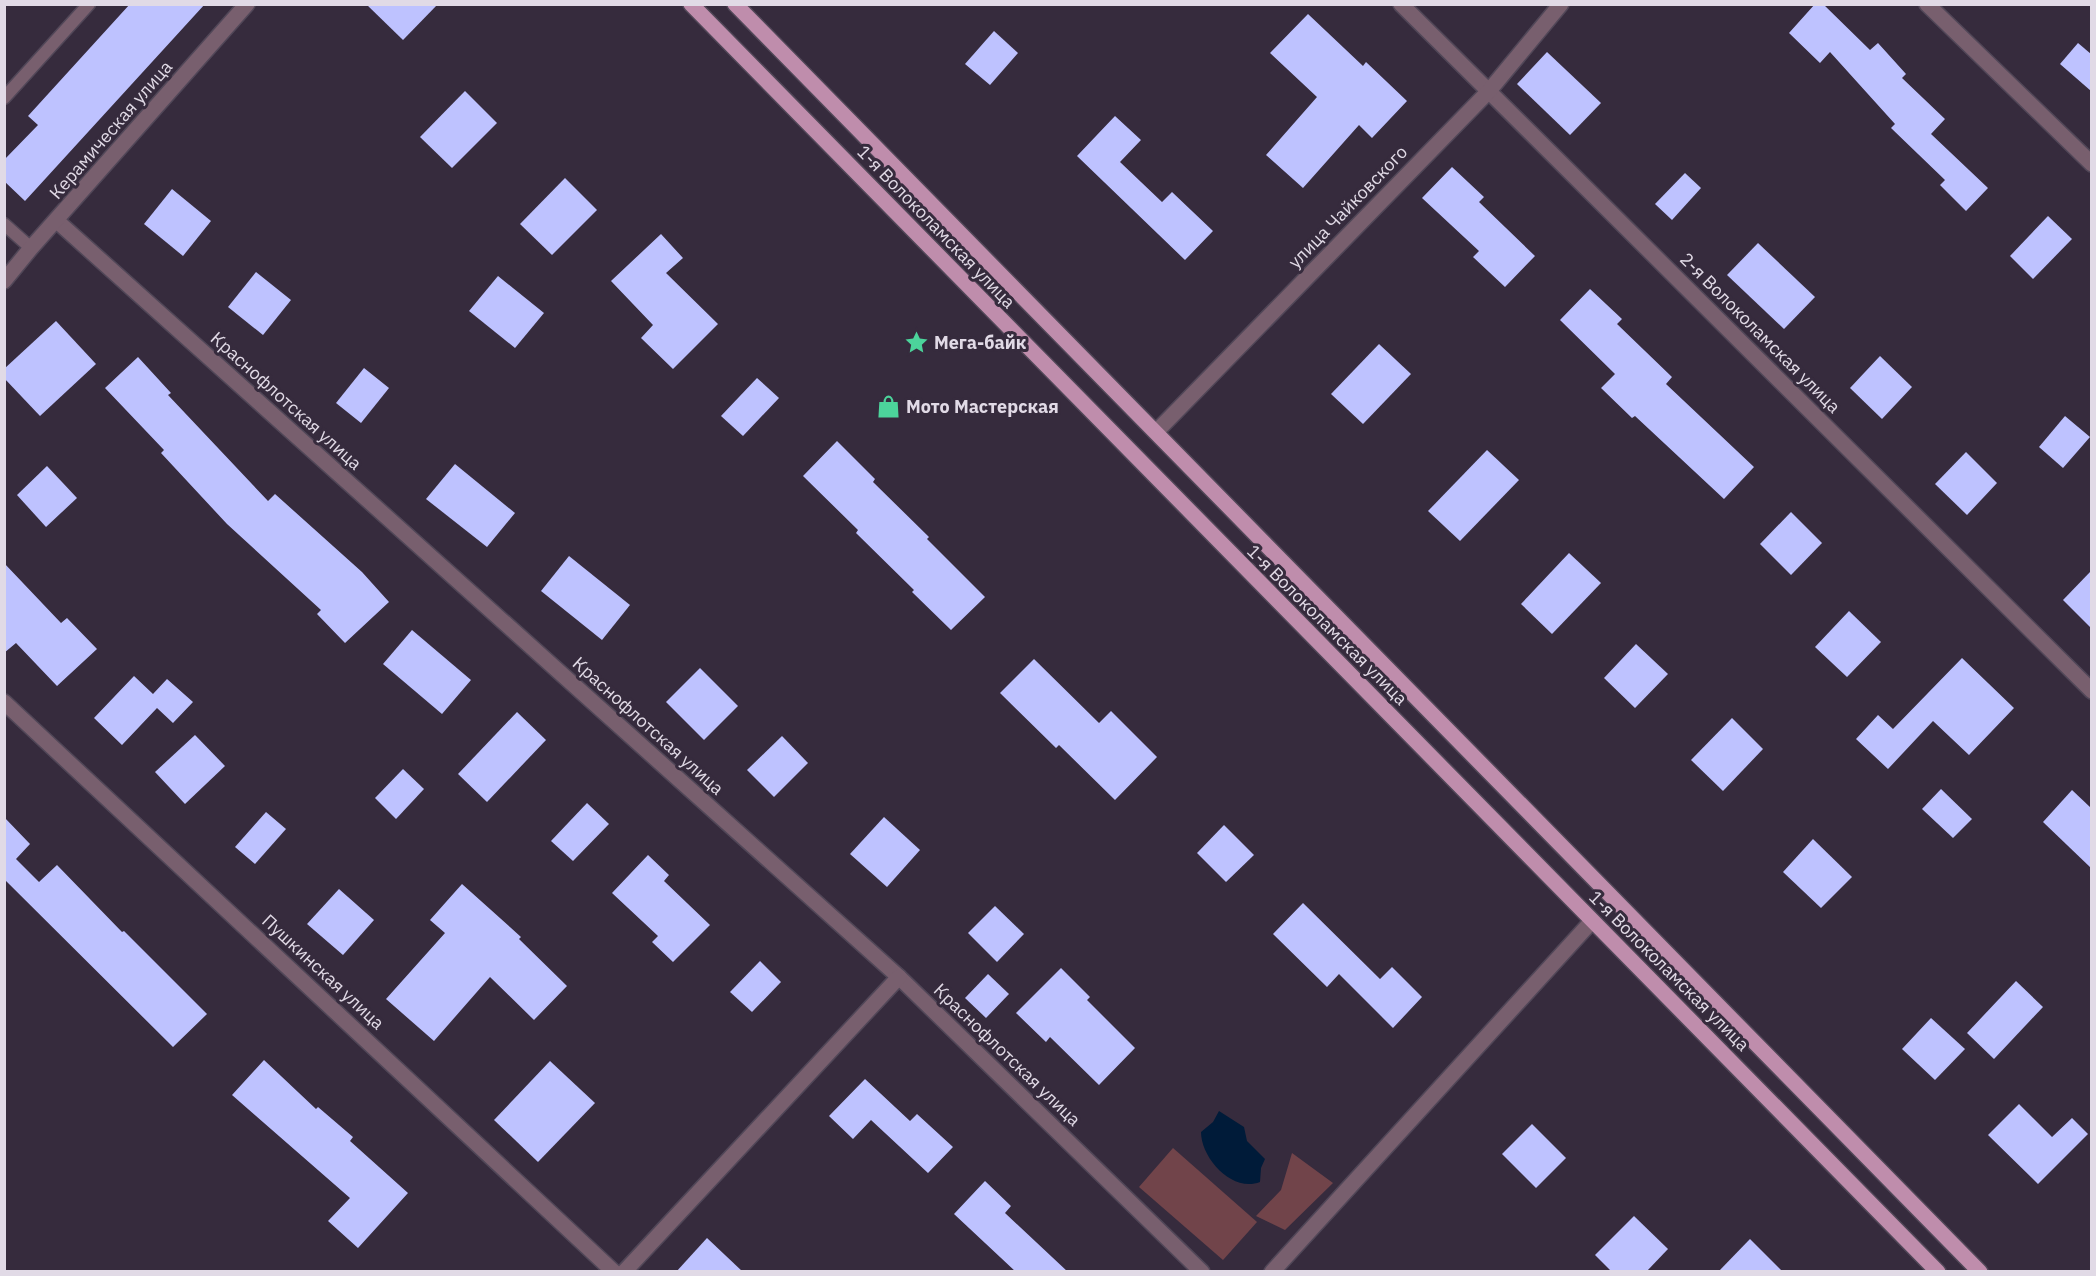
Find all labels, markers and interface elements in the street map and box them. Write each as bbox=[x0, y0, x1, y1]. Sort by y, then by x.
street label: Керамическая улица bbox=[44, 55, 177, 204]
street label: 1-я Волоколамская улица bbox=[852, 140, 1021, 313]
street label: улица Чайковского bbox=[1283, 140, 1412, 273]
street label: 2-я Волоколамская улица bbox=[1675, 247, 1846, 418]
street label: Краснофлотская улица bbox=[206, 327, 367, 475]
place icon: Мега-байк bbox=[903, 330, 929, 356]
place label: Мега-байк bbox=[934, 331, 1026, 354]
shop icon: Мото Мастерская bbox=[875, 394, 901, 420]
place label: Мото Мастерская bbox=[906, 395, 1059, 418]
street label: 1-я Волоколамская улица bbox=[1242, 539, 1413, 710]
street label: Краснофлотская улица bbox=[568, 652, 729, 800]
street label: 1-я Волоколамская улица bbox=[1584, 885, 1755, 1056]
street label: Пушкинская улица bbox=[257, 909, 390, 1035]
street label: Краснофлотская улица bbox=[929, 978, 1086, 1131]

